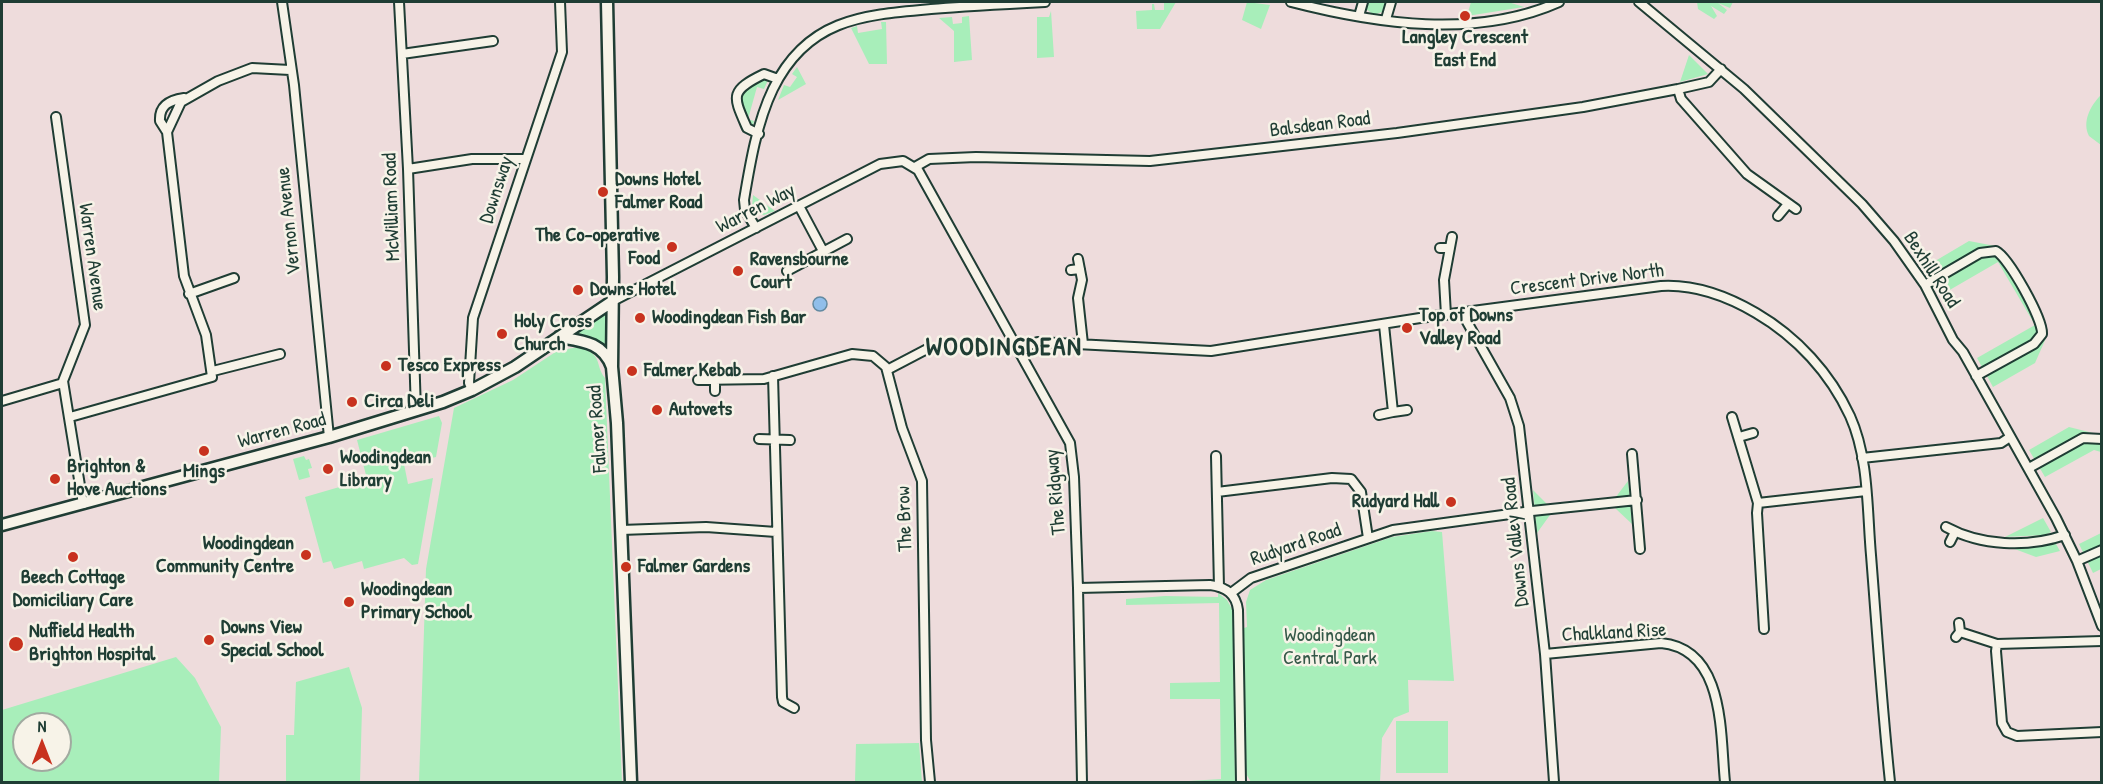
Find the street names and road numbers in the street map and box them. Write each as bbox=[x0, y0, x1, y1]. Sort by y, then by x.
street label: Balsdean Road bbox=[1268, 107, 1372, 143]
street label: McWilliam Road bbox=[378, 152, 406, 262]
street label: Downsway bbox=[475, 153, 519, 227]
street label: Vernon Avenue bbox=[271, 166, 307, 276]
street label: Warren Way bbox=[712, 179, 800, 239]
street label: Warren Avenue bbox=[73, 202, 111, 312]
street label: Bexhill Road bbox=[1898, 227, 1964, 313]
street label: Crescent Drive North bbox=[1509, 259, 1665, 301]
street label: Falmer Road bbox=[583, 385, 613, 473]
street label: Warren Road bbox=[235, 408, 329, 454]
street label: The Ridgway bbox=[1040, 448, 1072, 536]
street label: Downs Valley Road bbox=[1497, 476, 1535, 608]
street label: The Brow bbox=[892, 486, 918, 552]
street label: Rudyard Road bbox=[1248, 518, 1344, 572]
street label: Chalkland Rise bbox=[1561, 618, 1667, 648]

